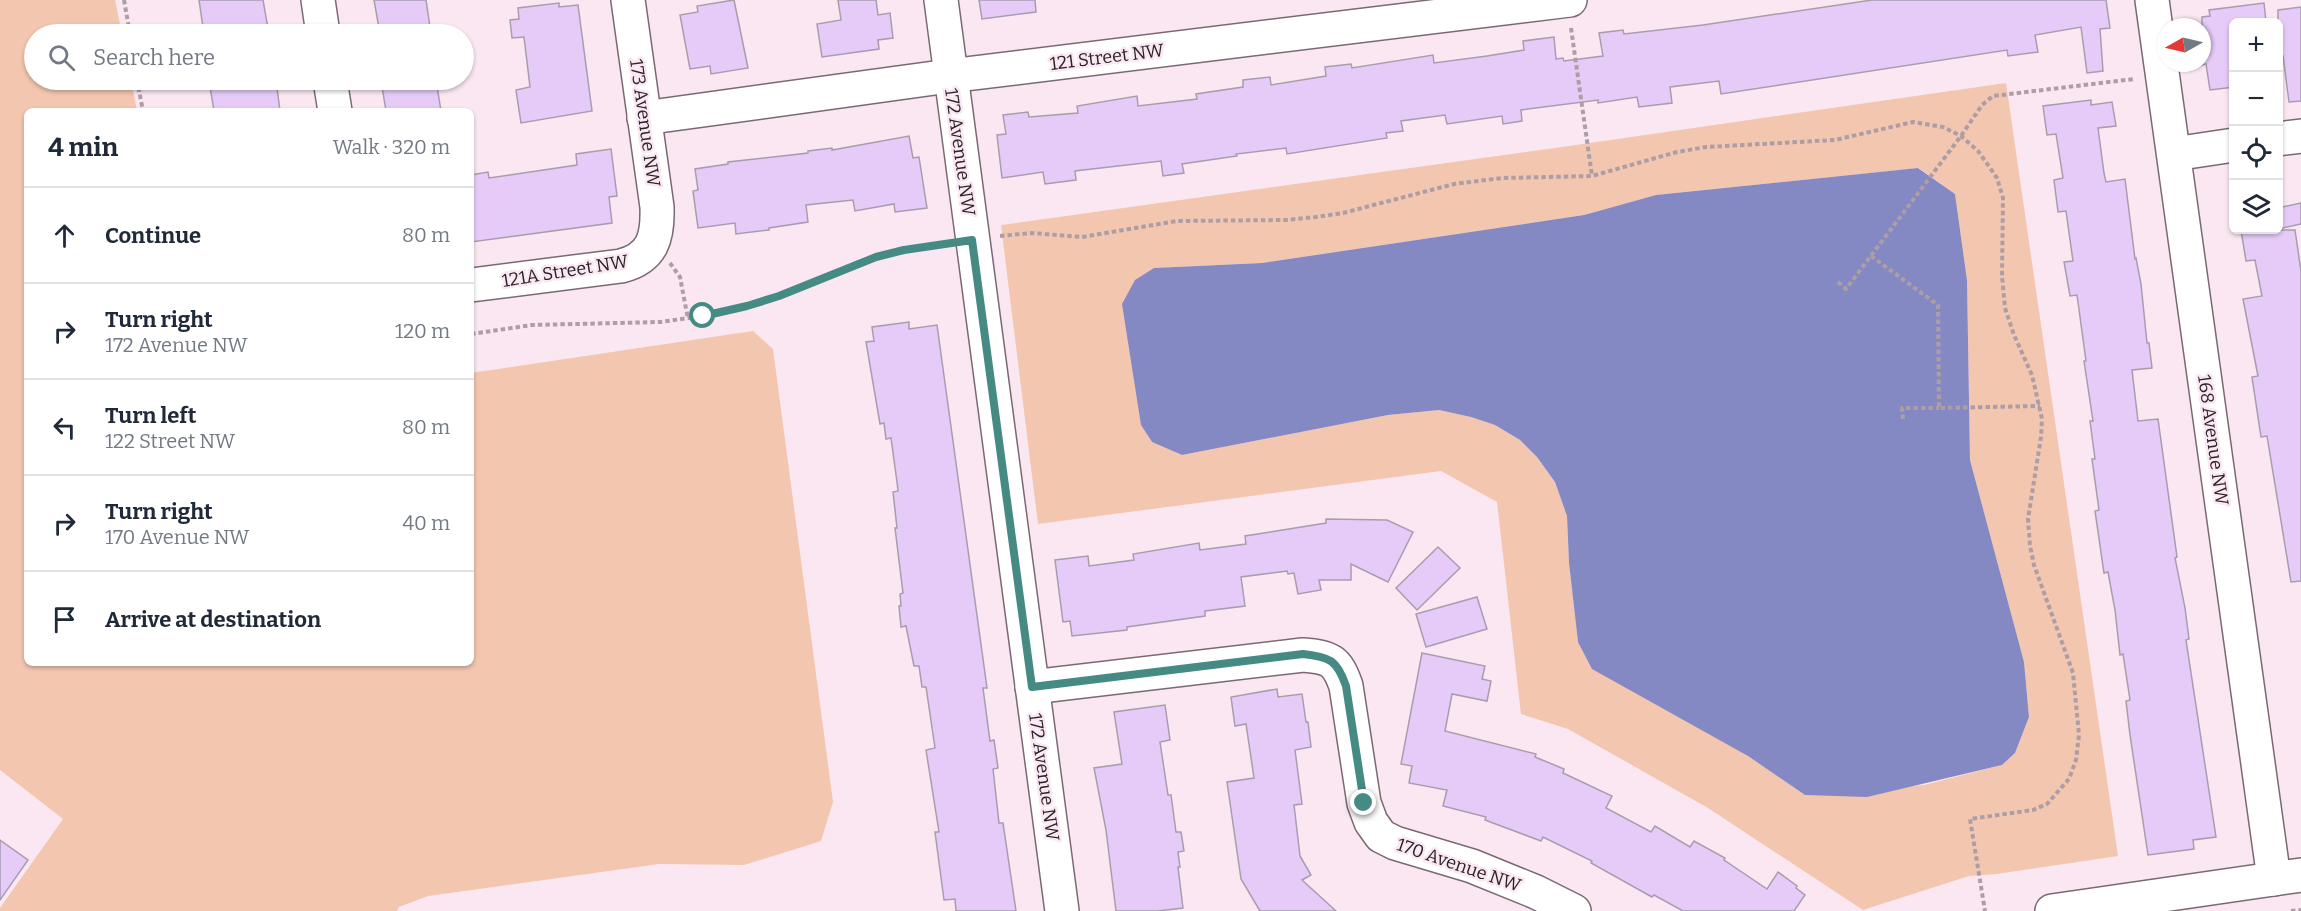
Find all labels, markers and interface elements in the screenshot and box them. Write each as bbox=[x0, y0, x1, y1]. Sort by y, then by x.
north arrow bbox=[2157, 18, 2211, 72]
map controls bbox=[2229, 18, 2283, 234]
button: + bbox=[2229, 18, 2283, 72]
search box bbox=[24, 24, 474, 90]
street label: 121 Street NW bbox=[1049, 39, 1166, 75]
icon: search bbox=[45, 41, 78, 74]
text: Search here bbox=[93, 44, 215, 71]
street label: 173 Avenue NW bbox=[625, 58, 665, 189]
button: − bbox=[2229, 72, 2283, 126]
street label: 172 Avenue NW bbox=[940, 87, 980, 218]
button: locate bbox=[2229, 126, 2283, 180]
text: 4 min bbox=[48, 132, 118, 163]
text: Walk · 320 m bbox=[333, 135, 450, 159]
button: layers bbox=[2229, 180, 2283, 234]
icon: ahead bbox=[48, 219, 81, 252]
text: Continue bbox=[105, 222, 201, 249]
text: 80 m bbox=[402, 223, 450, 247]
street label: 121A Street NW bbox=[500, 250, 630, 292]
route start bbox=[689, 302, 715, 328]
text: Turn right bbox=[105, 306, 213, 333]
icon: right bbox=[48, 315, 81, 348]
text: 120 m bbox=[395, 319, 450, 343]
text: 172 Avenue NW bbox=[105, 333, 248, 357]
street label: 168 Avenue NW bbox=[2193, 373, 2233, 507]
text: Turn left bbox=[105, 402, 197, 429]
icon: left bbox=[48, 411, 81, 444]
text: 80 m bbox=[402, 415, 450, 439]
text: 122 Street NW bbox=[105, 429, 235, 453]
text: Turn right bbox=[105, 498, 213, 525]
icon: right bbox=[48, 507, 81, 540]
text: 40 m bbox=[402, 511, 450, 535]
text: 170 Avenue NW bbox=[105, 525, 250, 549]
icon: arrive bbox=[48, 603, 81, 636]
text: Arrive at destination bbox=[105, 606, 321, 633]
street label: 172 Avenue NW bbox=[1024, 712, 1064, 843]
route end bbox=[1350, 789, 1376, 815]
street label: 170 Avenue NW bbox=[1394, 833, 1525, 897]

